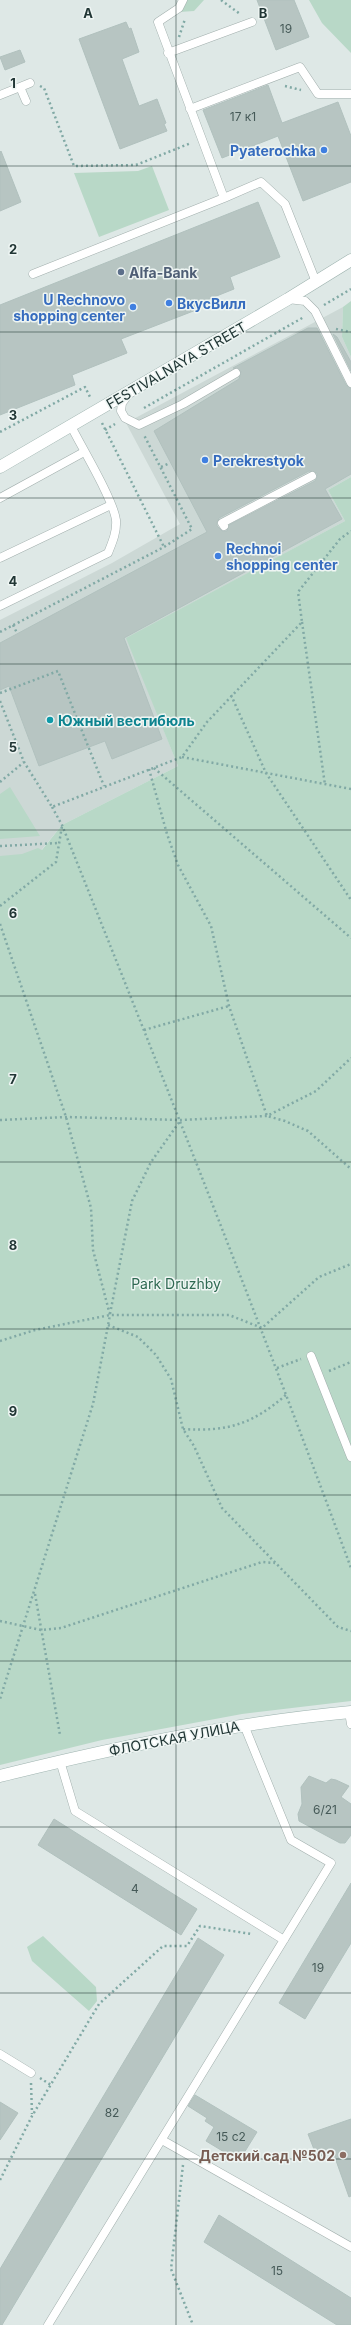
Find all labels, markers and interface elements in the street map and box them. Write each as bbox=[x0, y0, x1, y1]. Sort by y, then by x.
text: A bbox=[83, 5, 93, 21]
text: B bbox=[259, 5, 268, 21]
house number: 19 bbox=[280, 21, 292, 36]
text: 1 bbox=[10, 75, 16, 91]
house number: 17 к1 bbox=[230, 109, 256, 124]
place label: Pyaterochka bbox=[230, 142, 316, 159]
marker: Pyaterochka bbox=[319, 145, 329, 155]
text: 2 bbox=[9, 241, 17, 257]
place label: Alfa-Bank bbox=[129, 264, 198, 281]
marker: Alfa-Bank bbox=[116, 267, 126, 277]
place label: U Rechnovo shopping center bbox=[13, 291, 125, 324]
place label: ВкусВилл bbox=[177, 295, 246, 312]
marker: ВкусВилл bbox=[164, 298, 174, 308]
marker: U Rechnovo shopping center bbox=[128, 302, 138, 312]
street label: FESTIVALNAYA STREET bbox=[103, 318, 249, 412]
text: 3 bbox=[9, 407, 17, 423]
place label: Perekrestyok bbox=[213, 452, 305, 469]
marker: Perekrestyok bbox=[200, 455, 210, 465]
place label: Rechnoi shopping center bbox=[226, 540, 338, 573]
marker: Rechnoi shopping center bbox=[213, 551, 223, 561]
text: 4 bbox=[9, 573, 18, 589]
place label: Южный вестибюль bbox=[58, 712, 195, 729]
marker: Южный вестибюль bbox=[45, 715, 55, 725]
text: 5 bbox=[9, 739, 17, 755]
text: 6 bbox=[9, 905, 17, 921]
text: 7 bbox=[9, 1071, 17, 1087]
text: 8 bbox=[9, 1237, 17, 1253]
park label: Park Druzhby bbox=[131, 1275, 221, 1292]
text: 9 bbox=[9, 1403, 17, 1419]
street label: ФЛОТСКАЯ УЛИЦА bbox=[107, 1717, 241, 1759]
house number: 6/21 bbox=[313, 1802, 337, 1817]
house number: 4 bbox=[131, 1881, 139, 1896]
house number: 19 bbox=[312, 1960, 324, 1975]
house number: 82 bbox=[105, 2105, 119, 2120]
house number: 15 с2 bbox=[216, 2129, 246, 2144]
place label: Детский сад №502 bbox=[199, 2147, 335, 2164]
marker: Детский сад №502 bbox=[338, 2150, 348, 2160]
house number: 15 bbox=[271, 2263, 283, 2278]

